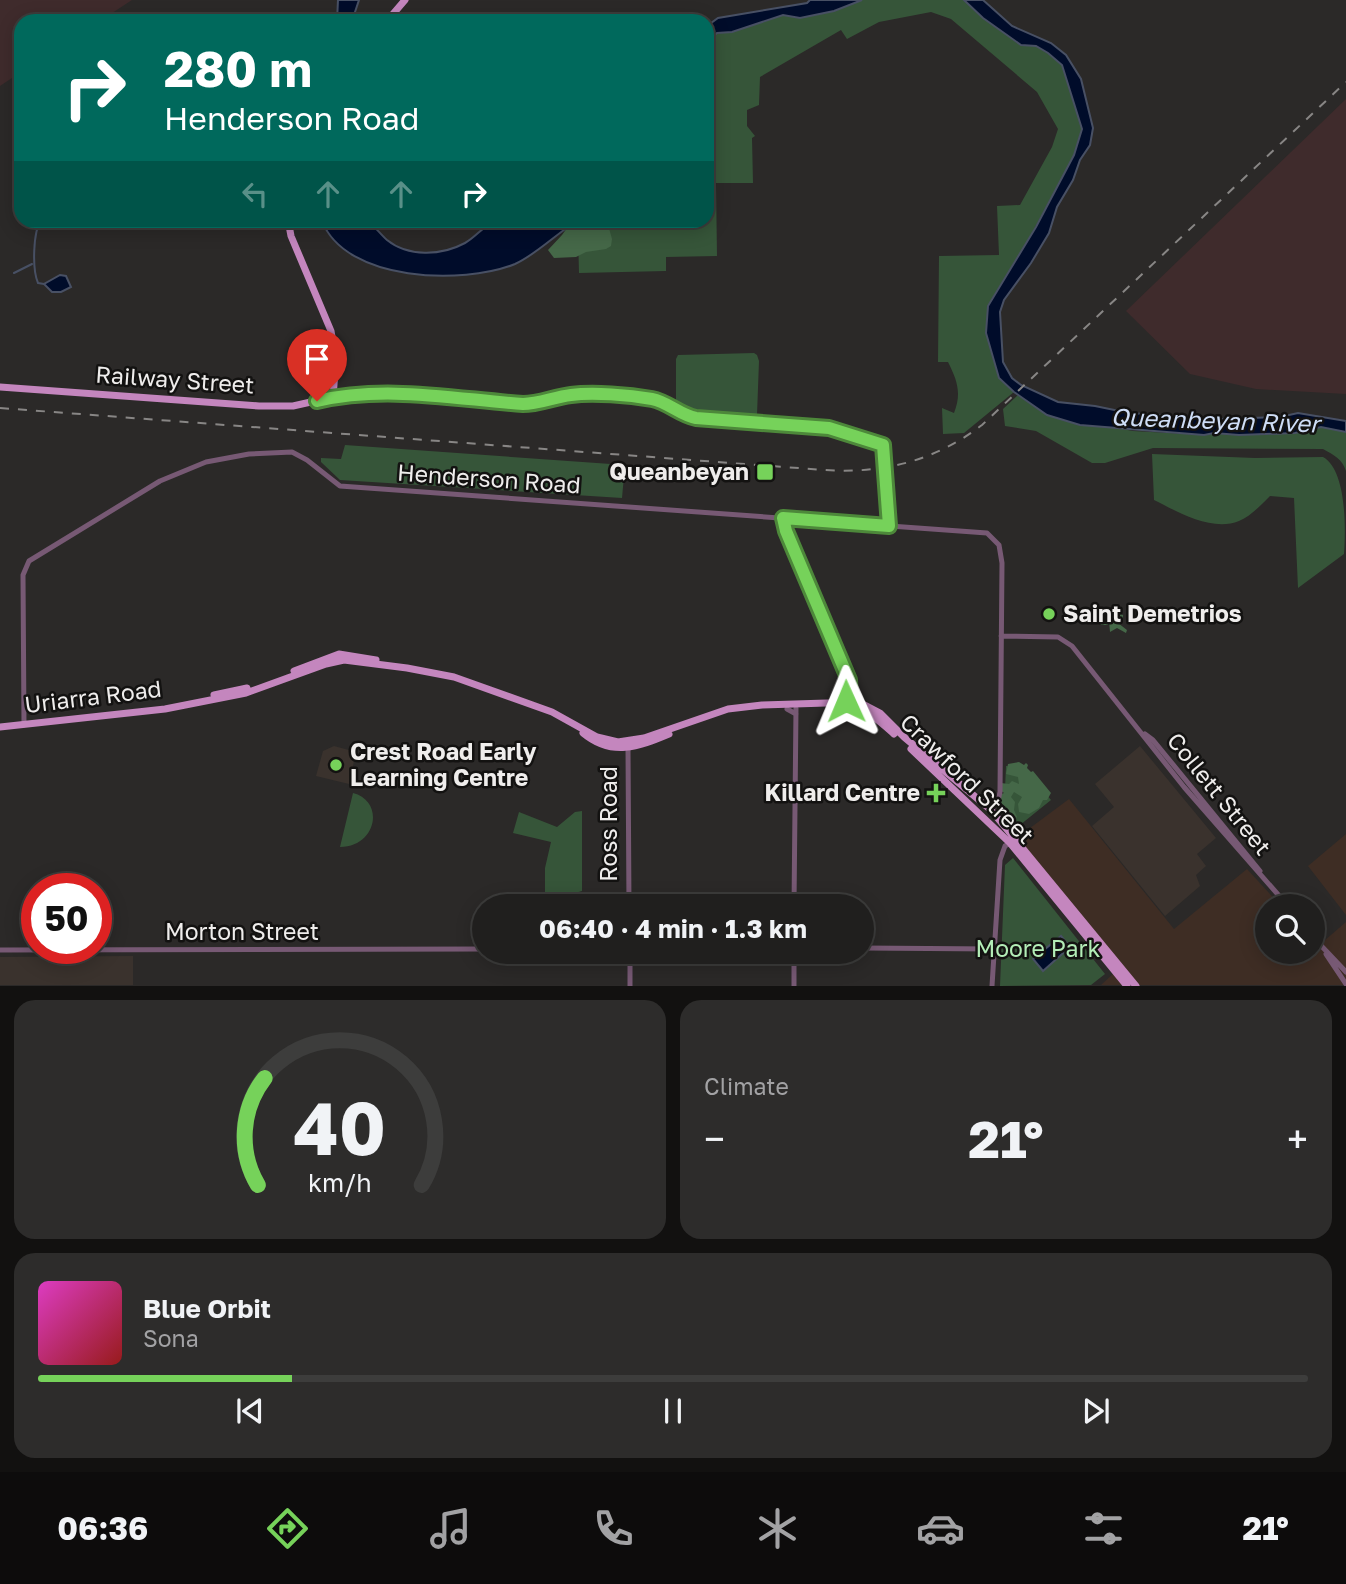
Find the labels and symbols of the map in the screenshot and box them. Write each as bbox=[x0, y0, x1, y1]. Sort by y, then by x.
pin bbox=[287, 329, 347, 401]
street label: Railway Street bbox=[95, 359, 255, 399]
water label: Queanbeyan River bbox=[1110, 401, 1324, 439]
place label: Queanbeyan bbox=[609, 457, 749, 485]
street label: Henderson Road bbox=[396, 458, 582, 498]
marker: Queanbeyan bbox=[755, 462, 775, 482]
place label: Saint Demetrios bbox=[1063, 599, 1242, 627]
marker: Saint Demetrios bbox=[1041, 606, 1057, 622]
position arrow bbox=[809, 664, 883, 738]
street label: Uriarra Road bbox=[23, 674, 163, 718]
street label: Crawford Street bbox=[895, 707, 1040, 849]
street label: Collett Street bbox=[1162, 727, 1278, 860]
place label: Crest Road Early Learning Centre bbox=[350, 737, 537, 791]
marker: Crest Road Early Learning Centre bbox=[328, 757, 344, 773]
street label: Ross Road bbox=[594, 766, 622, 882]
place label: Killard Centre bbox=[765, 778, 920, 806]
marker: Killard Centre bbox=[926, 783, 946, 803]
speed limit sign: 50 bbox=[21, 873, 112, 964]
street label: Morton Street bbox=[165, 917, 319, 945]
park label: Moore Park bbox=[975, 934, 1101, 962]

